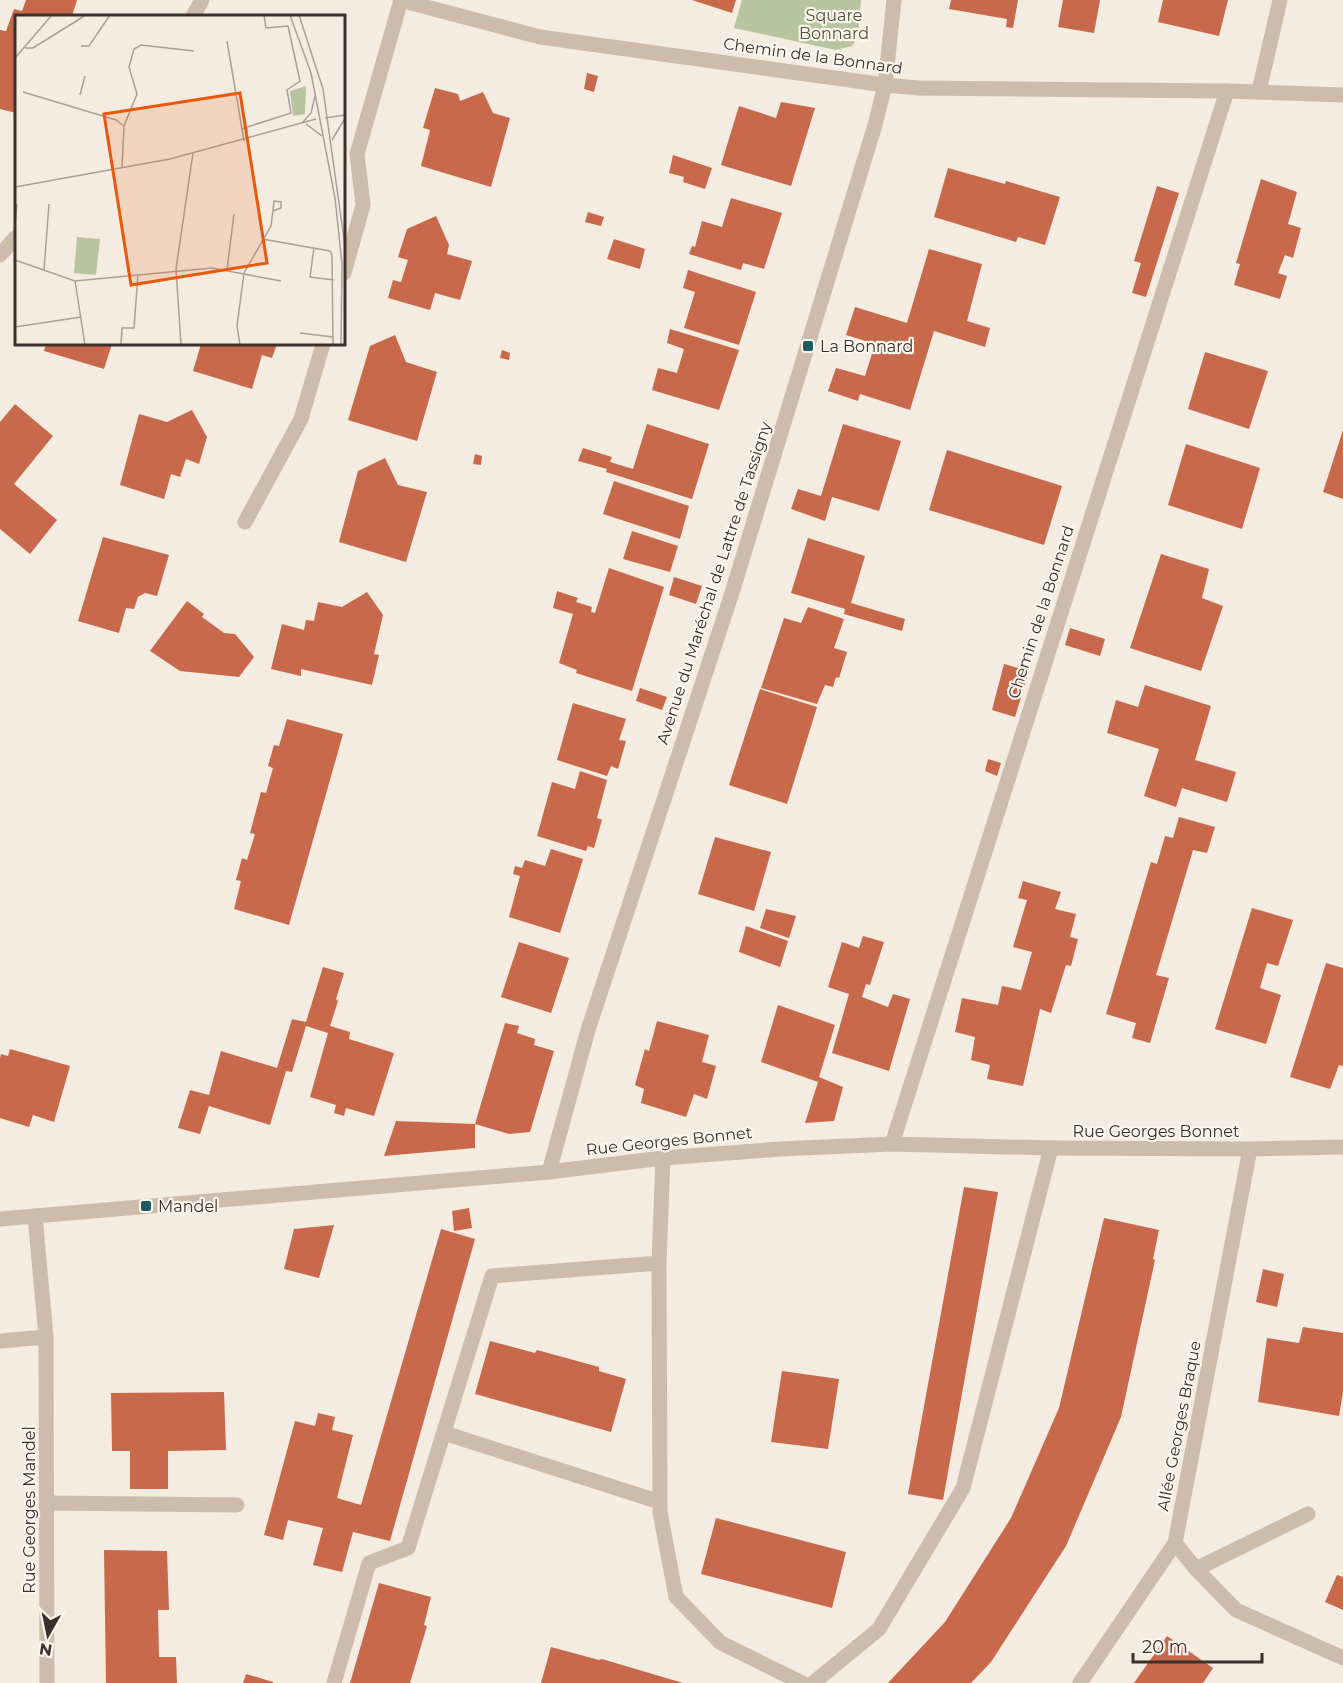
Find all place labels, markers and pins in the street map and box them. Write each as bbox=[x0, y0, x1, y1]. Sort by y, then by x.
place label: La Bonnard bbox=[820, 337, 913, 356]
marker: La Bonnard bbox=[801, 339, 815, 353]
place label: Mandel bbox=[158, 1197, 218, 1216]
marker: Mandel bbox=[139, 1199, 153, 1213]

